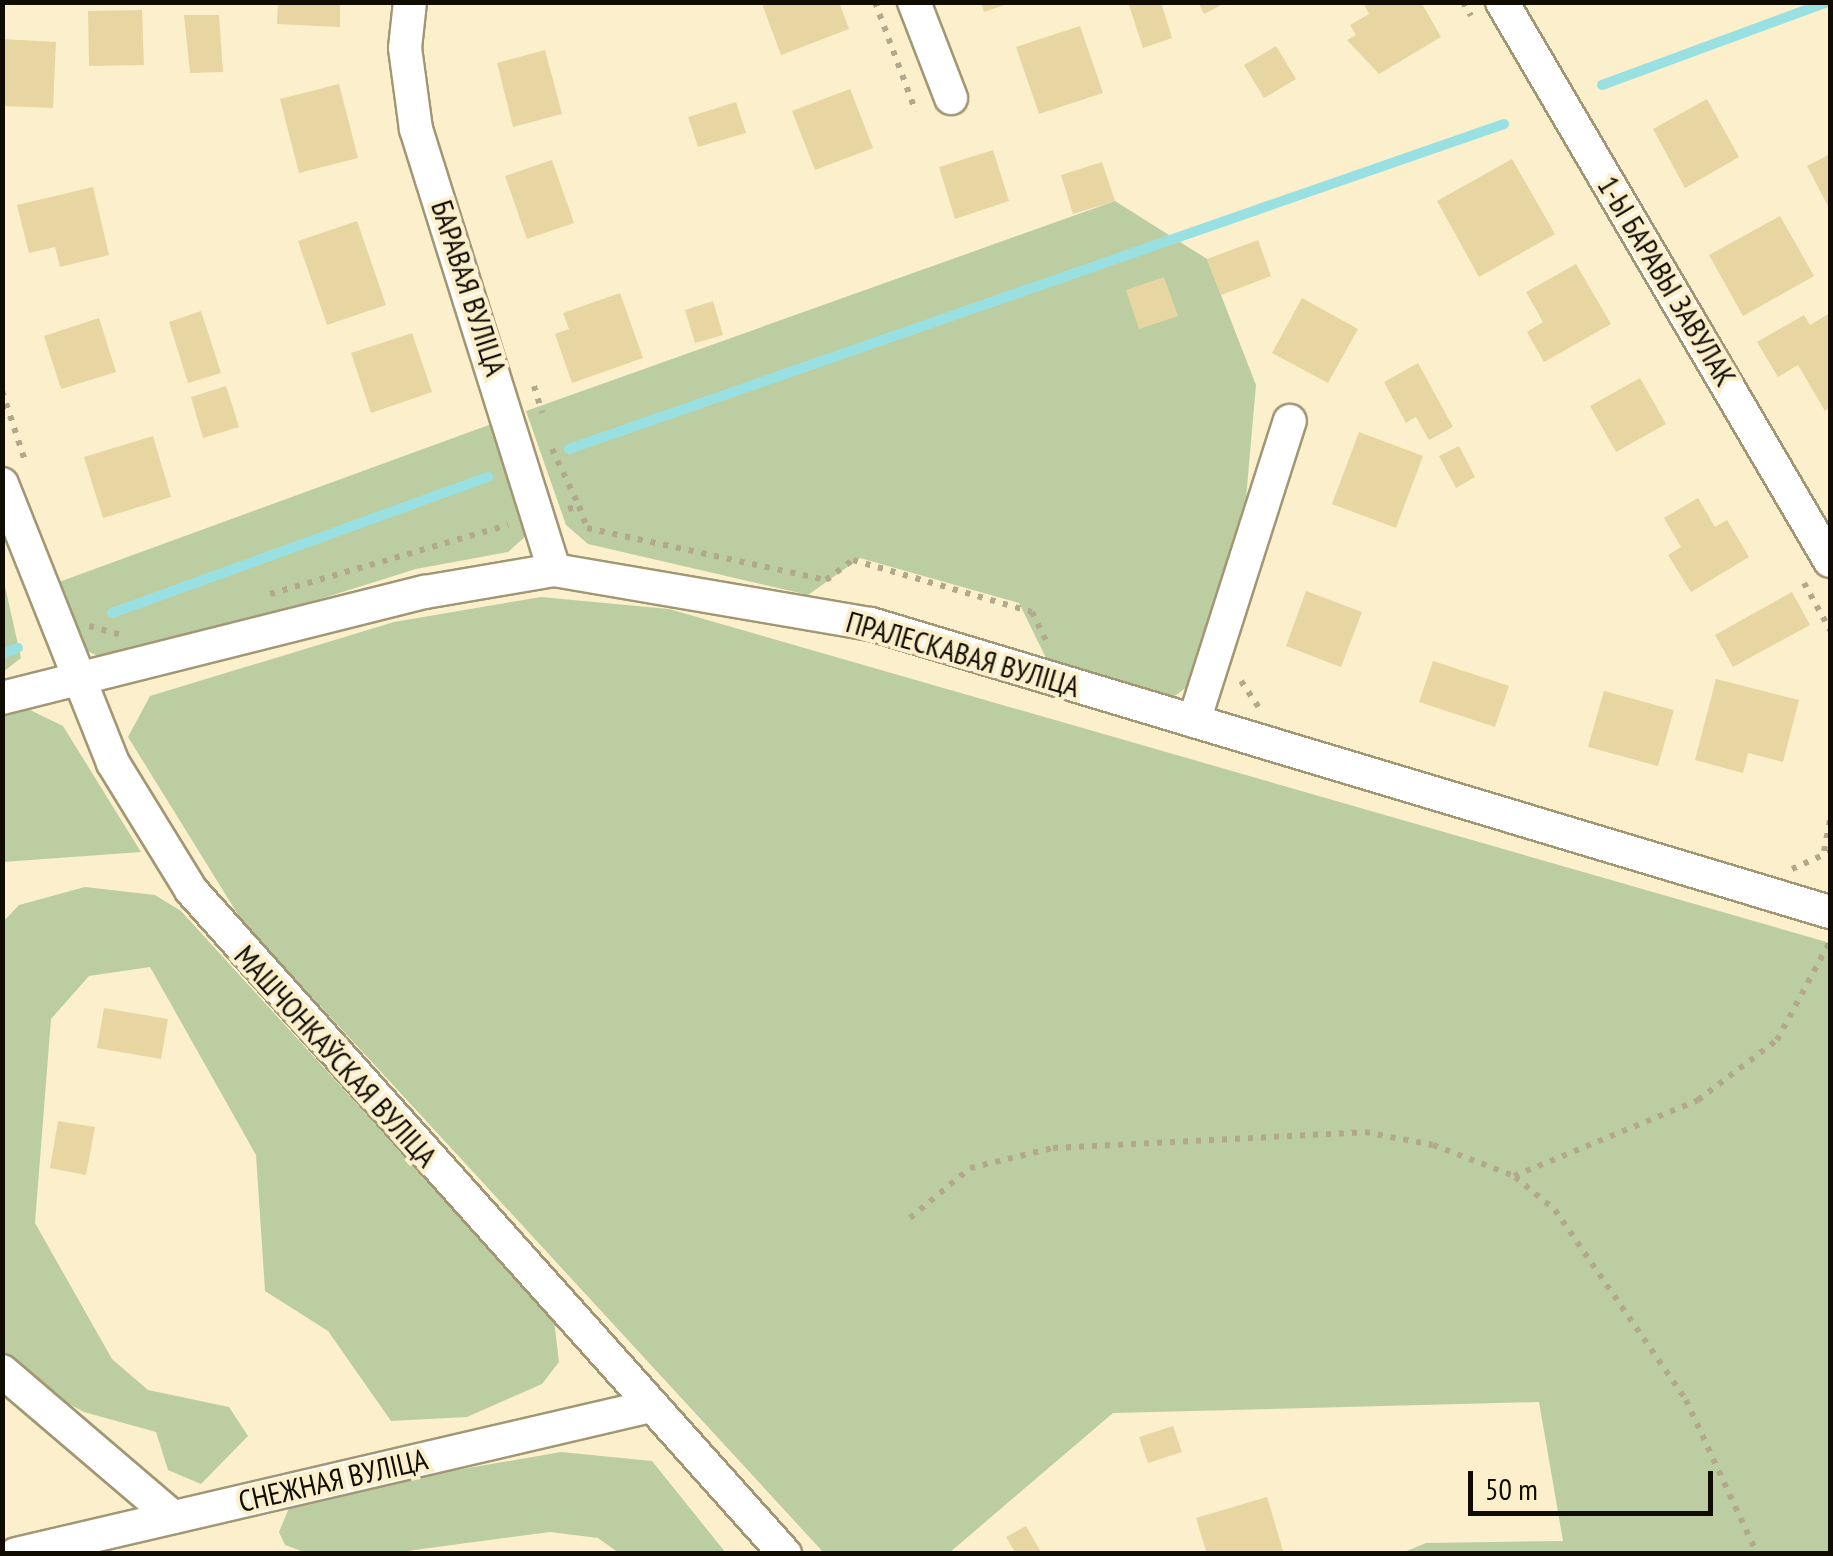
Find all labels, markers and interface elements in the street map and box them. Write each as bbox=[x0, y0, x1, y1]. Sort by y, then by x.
street label: 1-Ы БАРАВЫ ЗАВУЛАК bbox=[1590, 169, 1744, 393]
street label: БАРАВАЯ ВУЛІЦА bbox=[424, 196, 514, 380]
street label: ПРАЛЕСКАВАЯ ВУЛІЦА bbox=[842, 603, 1084, 705]
street label: МАШЧОНКАЎСКАЯ ВУЛІЦА bbox=[227, 938, 445, 1174]
street label: СНЕЖНАЯ ВУЛІЦА bbox=[235, 1441, 431, 1519]
scale bar bbox=[1473, 1451, 1718, 1513]
text: 50 m bbox=[1485, 1469, 1538, 1508]

